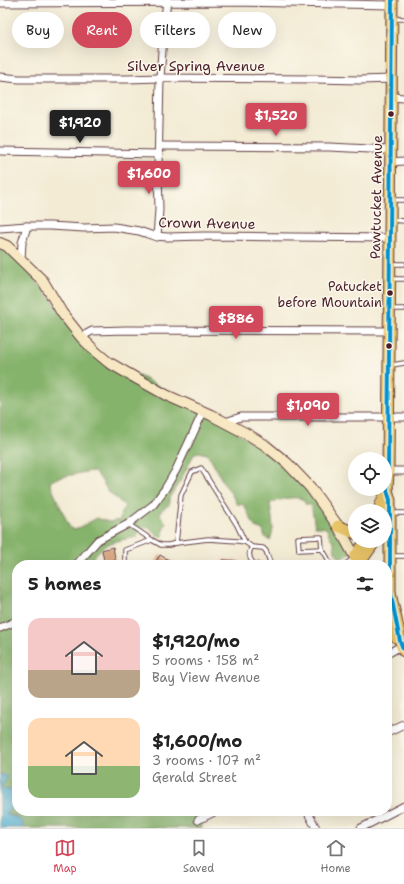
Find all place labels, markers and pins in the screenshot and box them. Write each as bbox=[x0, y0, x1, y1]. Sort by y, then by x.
pin: $1,520 bbox=[243, 103, 309, 137]
unlabelled marker bbox=[386, 109, 396, 119]
pin: $1,920 bbox=[47, 110, 113, 144]
pin: $1,600 bbox=[116, 161, 182, 195]
place label: Patucket before Mountain bbox=[278, 278, 382, 311]
marker: Patucket before Mountain bbox=[385, 288, 395, 298]
pin: $886 bbox=[212, 306, 260, 340]
unlabelled marker bbox=[384, 341, 394, 351]
pin: $1,090 bbox=[275, 393, 341, 427]

